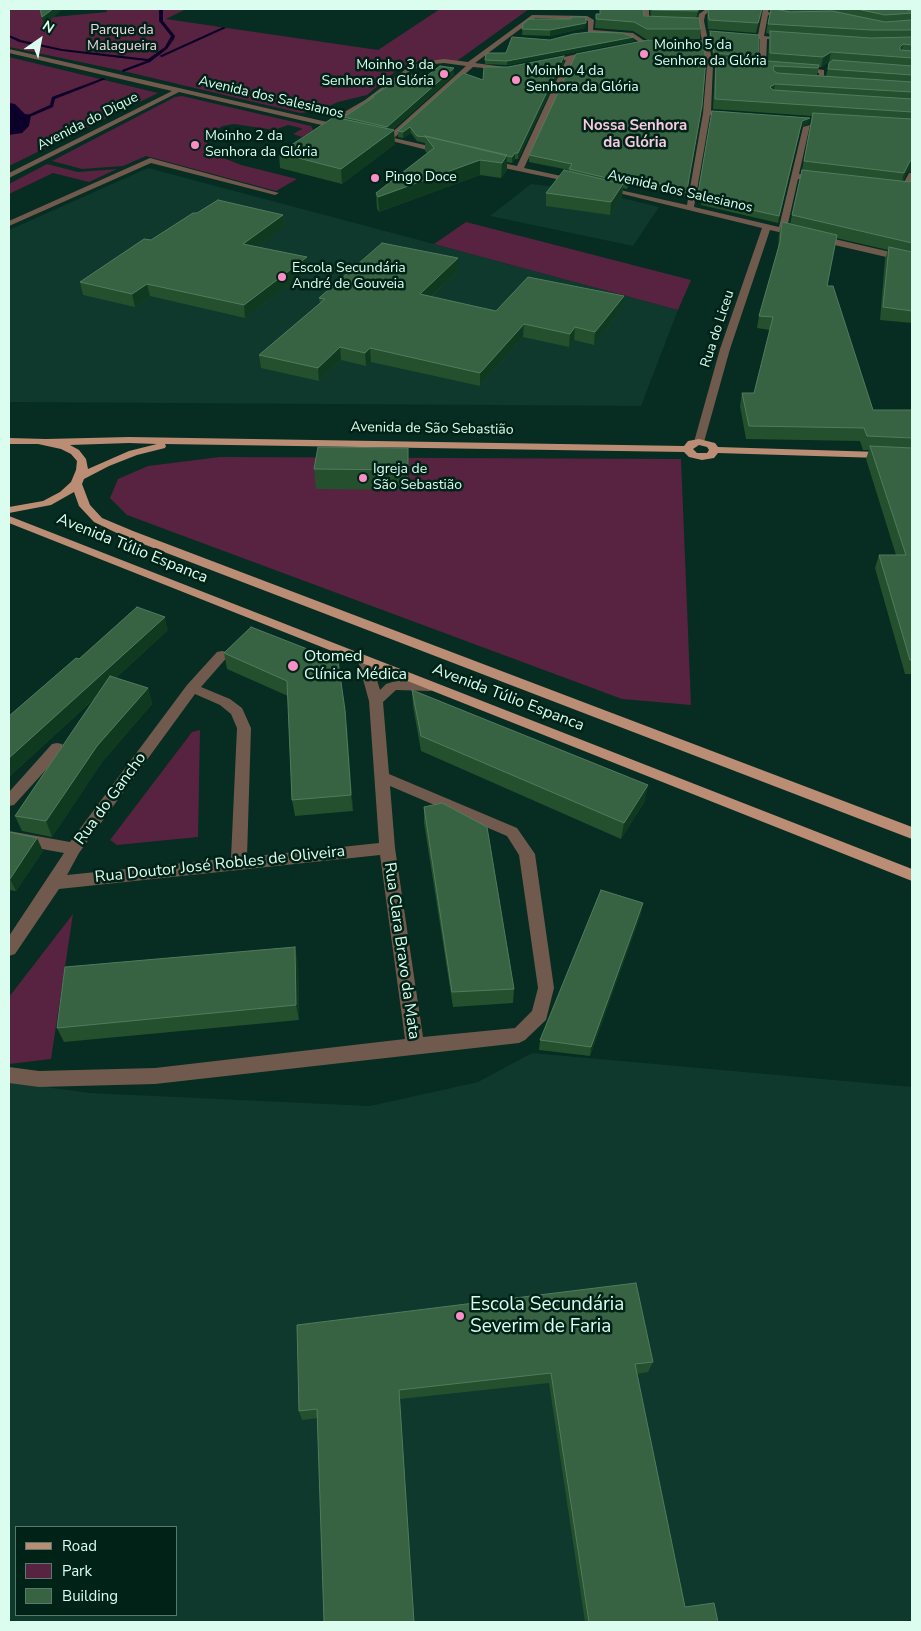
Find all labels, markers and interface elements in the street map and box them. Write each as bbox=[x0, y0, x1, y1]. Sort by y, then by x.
north arrow bbox=[15, 15, 65, 65]
text: N bbox=[39, 16, 58, 38]
park label: Parque da Malagueira bbox=[87, 23, 157, 56]
place label: Moinho 5 da Senhora da Glória bbox=[654, 38, 767, 70]
marker: Moinho 5 da Senhora da Glória bbox=[638, 48, 650, 60]
place label: Moinho 3 da Senhora da Glória bbox=[321, 58, 434, 90]
place label: Moinho 4 da Senhora da Glória bbox=[526, 64, 639, 96]
marker: Moinho 3 da Senhora da Glória bbox=[438, 68, 450, 80]
street label: Avenida dos Salesianos bbox=[197, 73, 345, 123]
marker: Moinho 4 da Senhora da Glória bbox=[510, 74, 522, 86]
street label: Avenida do Dique bbox=[35, 89, 141, 155]
district label: Nossa Senhora da Glória bbox=[583, 117, 687, 152]
place label: Moinho 2 da Senhora da Glória bbox=[205, 129, 318, 162]
marker: Moinho 2 da Senhora da Glória bbox=[189, 139, 201, 151]
street label: Avenida dos Salesianos bbox=[606, 167, 754, 217]
place label: Pingo Doce bbox=[385, 170, 457, 186]
marker: Pingo Doce bbox=[369, 172, 381, 184]
place label: Escola Secundária André de Gouveia bbox=[292, 261, 406, 294]
marker: Escola Secundária André de Gouveia bbox=[276, 271, 288, 283]
street label: Rua do Liceu bbox=[698, 288, 738, 370]
street label: Avenida de São Sebastião bbox=[350, 419, 514, 439]
place label: Igreja de São Sebastião bbox=[373, 462, 462, 494]
marker: Igreja de São Sebastião bbox=[357, 472, 369, 484]
street label: Avenida Túlio Espanca bbox=[54, 510, 210, 588]
place label: Otomed Clínica Médica bbox=[304, 647, 407, 685]
marker: Otomed Clínica Médica bbox=[286, 659, 300, 673]
street label: Avenida Túlio Espanca bbox=[429, 660, 587, 736]
street label: Rua do Gancho bbox=[71, 749, 151, 849]
street label: Rua Doutor José Robles de Oliveira bbox=[94, 842, 346, 888]
street label: Rua Clara Bravo da Mata bbox=[379, 861, 423, 1041]
place label: Escola Secundária Severim de Faria bbox=[470, 1294, 624, 1338]
marker: Escola Secundária Severim de Faria bbox=[454, 1310, 466, 1322]
legend bbox=[15, 1526, 178, 1616]
text: Road bbox=[62, 1536, 97, 1556]
text: Park bbox=[62, 1561, 92, 1581]
text: Building bbox=[62, 1586, 118, 1606]

